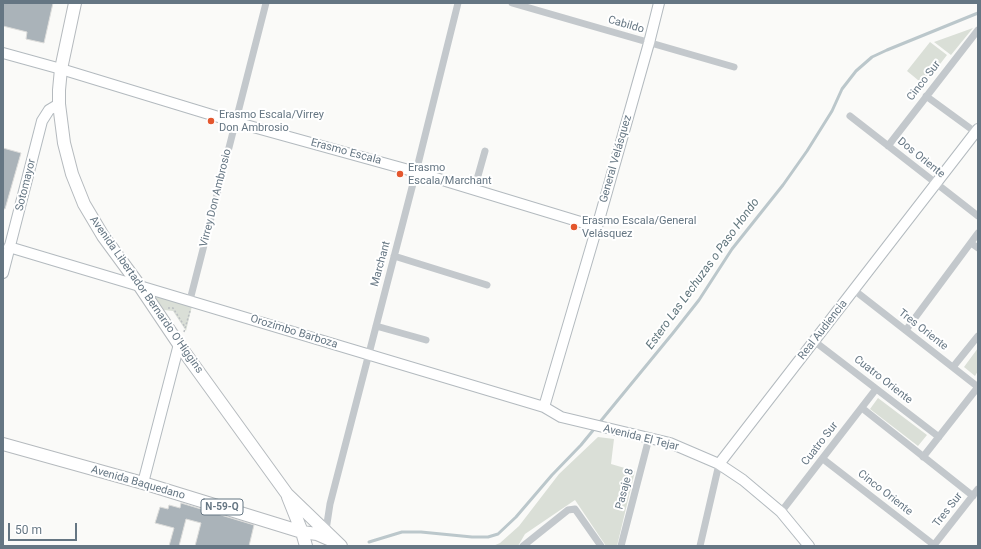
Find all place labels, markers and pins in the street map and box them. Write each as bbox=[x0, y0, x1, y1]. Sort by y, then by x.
place label: Erasmo Escala/Virrey Don Ambrosio bbox=[219, 108, 324, 134]
marker: Erasmo Escala/Virrey Don Ambrosio bbox=[206, 116, 216, 126]
place label: Erasmo Escala/Marchant bbox=[408, 161, 492, 187]
marker: Erasmo Escala/Marchant bbox=[395, 169, 405, 179]
place label: Erasmo Escala/General Velásquez bbox=[582, 214, 696, 240]
marker: Erasmo Escala/General Velásquez bbox=[569, 222, 579, 232]

